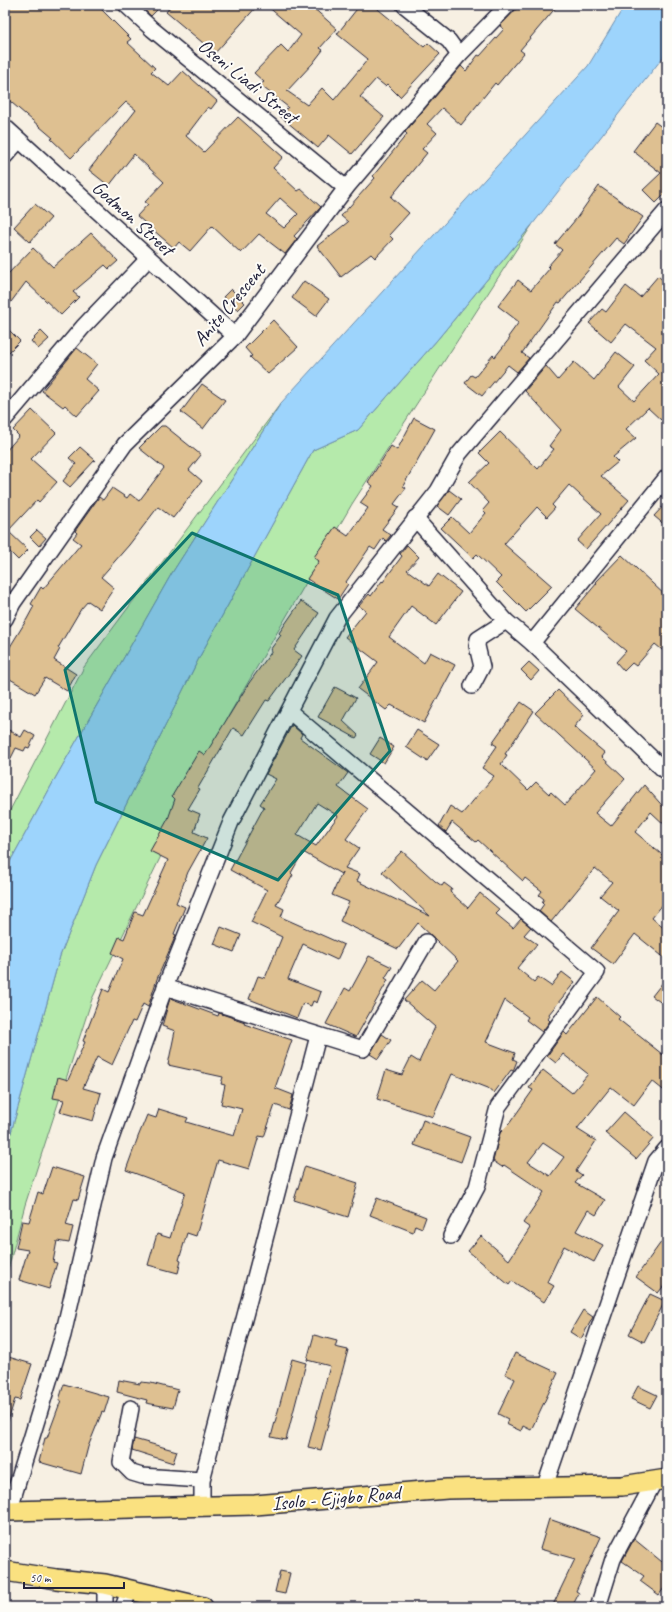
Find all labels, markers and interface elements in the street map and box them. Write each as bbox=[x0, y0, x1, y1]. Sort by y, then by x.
street label: Oseni Liadi Street bbox=[193, 33, 306, 131]
street label: Godmon Street bbox=[87, 175, 182, 263]
street label: Anite Crescent bbox=[187, 257, 272, 351]
street label: Isolo - Ejigbo Road bbox=[271, 1480, 404, 1516]
scale bar bbox=[24, 1564, 124, 1590]
text: 50 m bbox=[30, 1570, 52, 1586]

